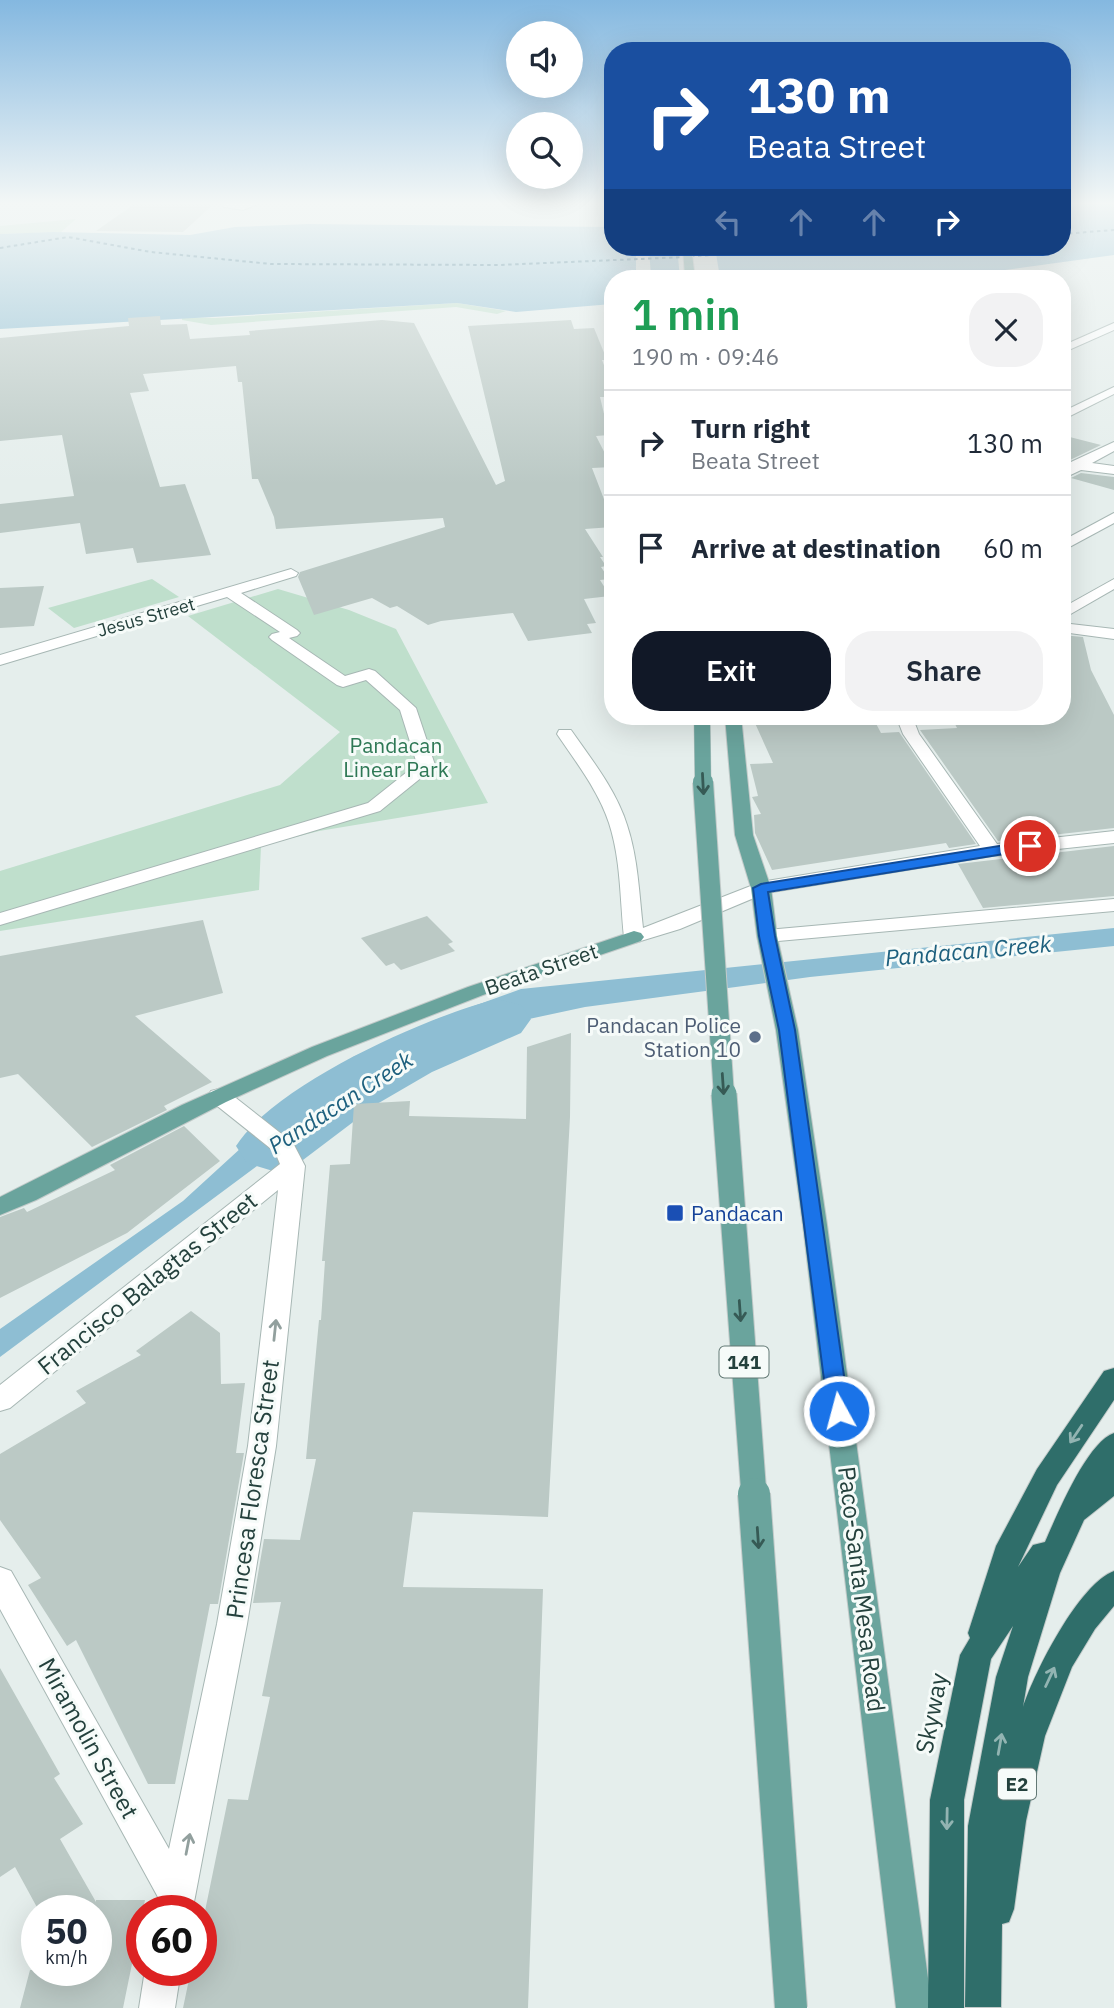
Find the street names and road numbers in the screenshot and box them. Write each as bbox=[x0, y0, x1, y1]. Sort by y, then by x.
street label: Jesus Street bbox=[95, 592, 197, 642]
street label: Beata Street bbox=[481, 937, 601, 1001]
street label: Francisco Balagtas Street bbox=[31, 1184, 263, 1382]
road number: 141 bbox=[720, 1346, 768, 1378]
street label: Princesa Floresca Street bbox=[218, 1357, 286, 1621]
street label: Paco-Santa Mesa Road bbox=[831, 1464, 893, 1714]
street label: Miramolin Street bbox=[32, 1652, 146, 1824]
street label: Skyway bbox=[908, 1670, 954, 1756]
road number: E2 bbox=[998, 1768, 1036, 1800]

